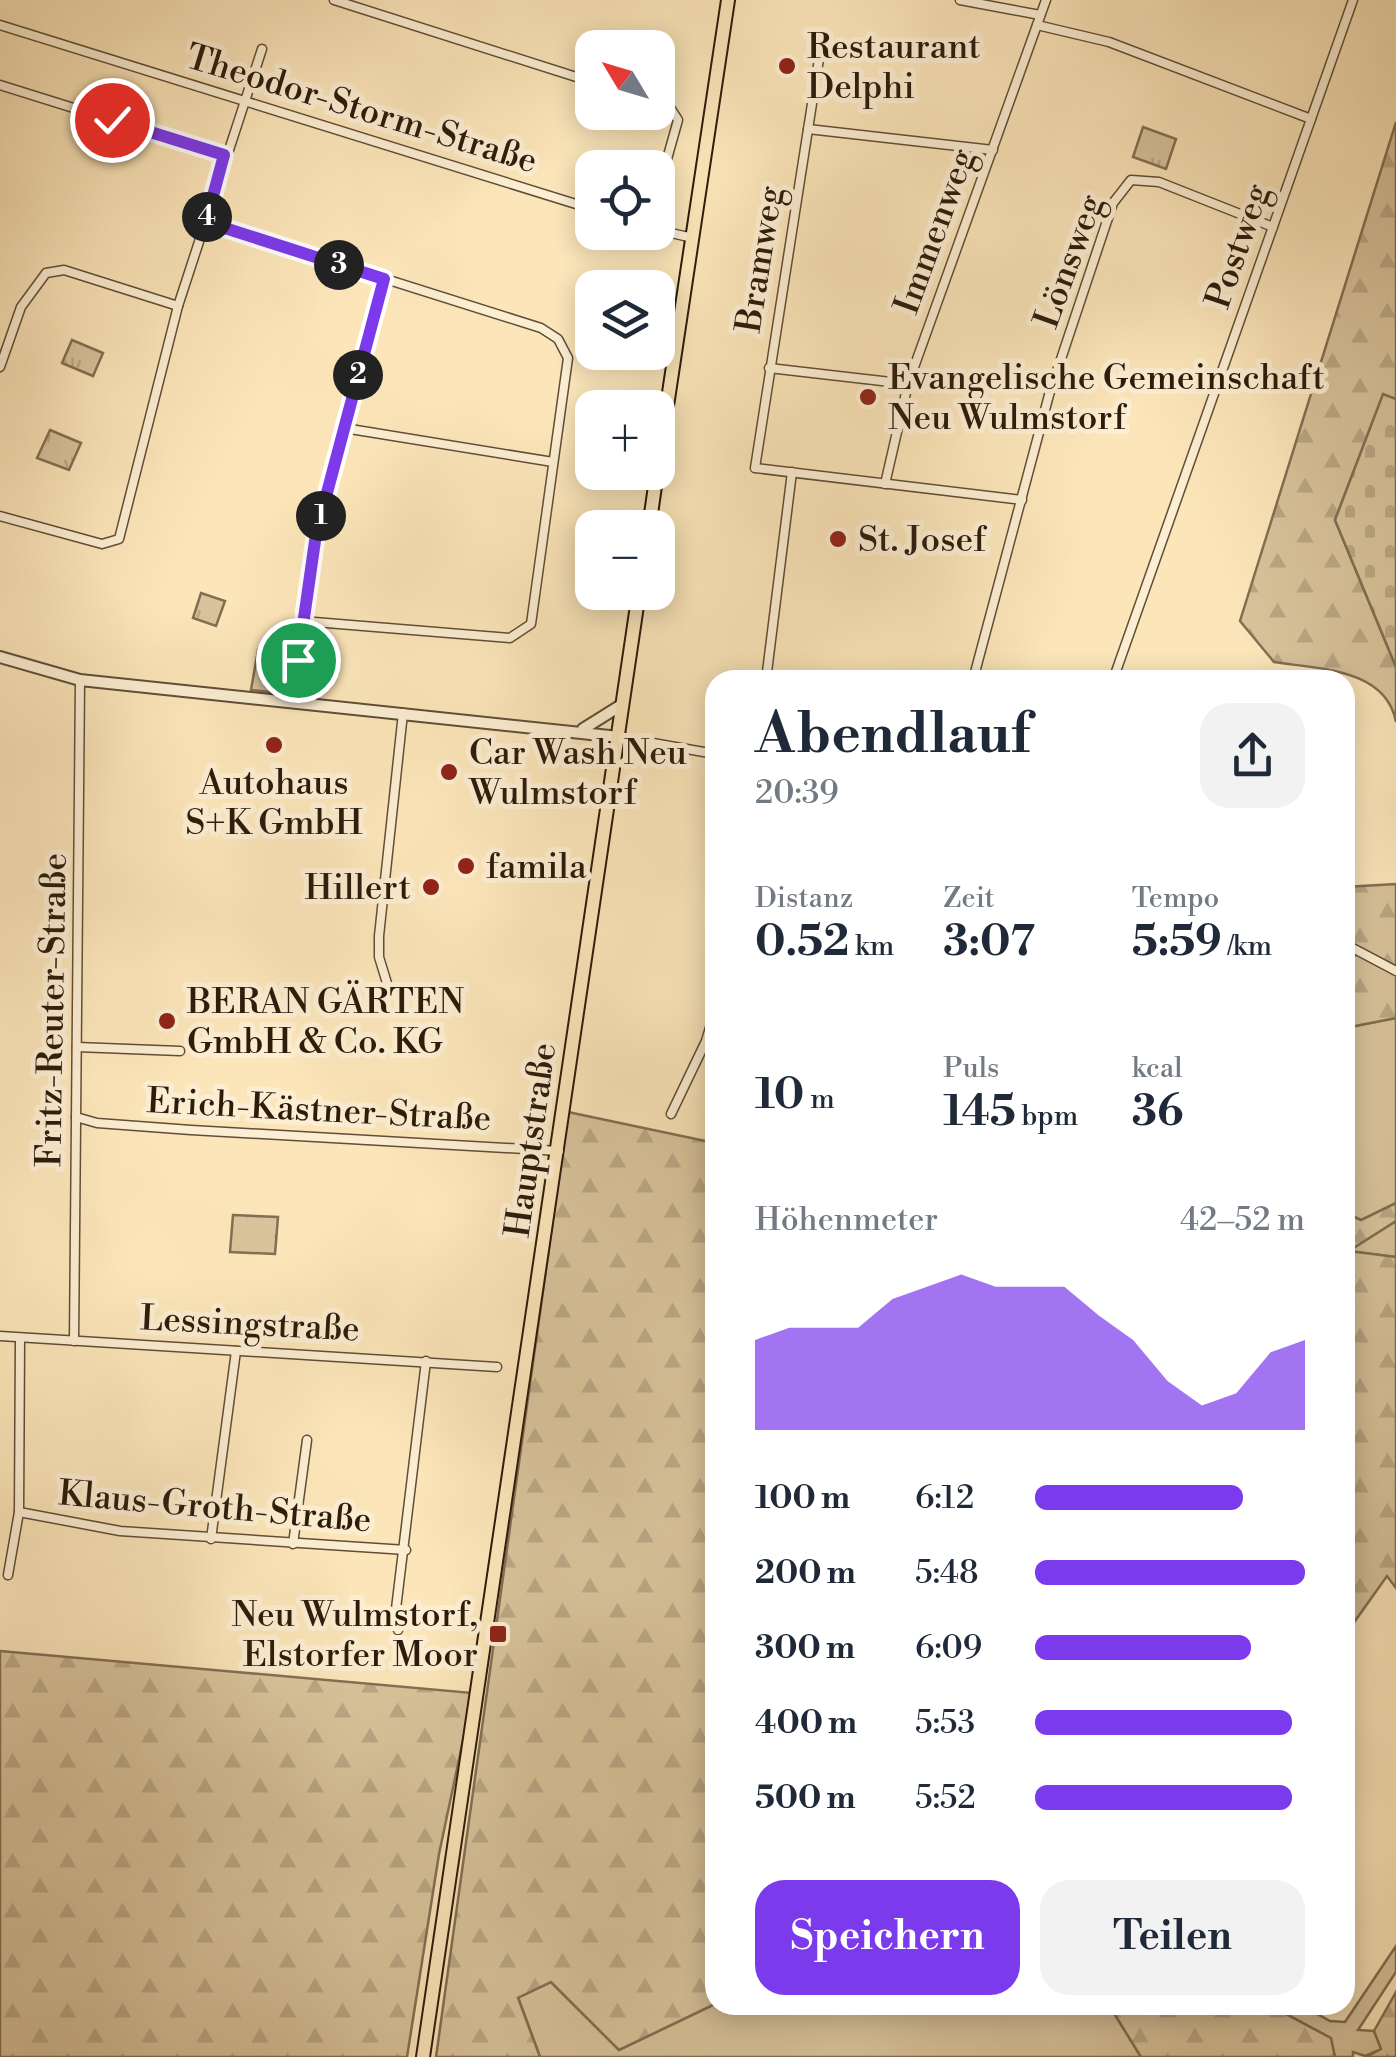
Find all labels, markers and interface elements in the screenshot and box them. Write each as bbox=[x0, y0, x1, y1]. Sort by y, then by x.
place label: Restaurant Delphi bbox=[807, 26, 981, 109]
north arrow bbox=[575, 30, 675, 130]
map controls bbox=[575, 30, 675, 610]
street label: Theodor-Storm-Straße bbox=[181, 36, 542, 183]
marker: Restaurant Delphi bbox=[776, 55, 798, 77]
pin bbox=[70, 78, 155, 163]
icon: check bbox=[85, 93, 140, 148]
street label: Immenweg bbox=[886, 143, 985, 320]
button: locate bbox=[575, 150, 675, 250]
street label: Postweg bbox=[1197, 179, 1280, 314]
street label: Bramweg bbox=[728, 183, 793, 336]
street label: Lönsweg bbox=[1025, 189, 1113, 334]
pin: 4 bbox=[182, 192, 232, 242]
text: 4 bbox=[198, 199, 216, 234]
pin: 3 bbox=[314, 240, 364, 290]
text: 3 bbox=[331, 247, 347, 282]
button: layers bbox=[575, 270, 675, 370]
pin: 2 bbox=[333, 350, 383, 400]
text: 2 bbox=[349, 357, 367, 392]
place label: Evangelische Gemeinschaft Neu Wulmstorf bbox=[888, 357, 1325, 440]
marker: Evangelische Gemeinschaft Neu Wulmstorf bbox=[857, 386, 879, 408]
button: + bbox=[575, 390, 675, 490]
pin: 1 bbox=[296, 491, 346, 541]
text: 1 bbox=[314, 498, 328, 533]
button: − bbox=[575, 510, 675, 610]
place label: St. Josef bbox=[858, 519, 987, 562]
marker: St. Josef bbox=[827, 528, 849, 550]
pin bbox=[256, 618, 341, 703]
icon: arrive bbox=[271, 633, 326, 688]
text: Abendlauf bbox=[755, 701, 1030, 770]
button: share bbox=[1200, 703, 1305, 808]
place label: Car Wash Neu Wulmstorf bbox=[468, 732, 687, 815]
marker: Autohaus S+K GmbH bbox=[263, 734, 285, 756]
marker: Car Wash Neu Wulmstorf bbox=[438, 761, 460, 783]
place label: Autohaus S+K GmbH bbox=[185, 762, 363, 845]
text: 20:39 bbox=[755, 773, 839, 813]
place label: famila bbox=[486, 846, 587, 889]
street label: Fritz-Reuter-Straße bbox=[28, 853, 77, 1167]
marker: famila bbox=[455, 855, 477, 877]
place label: Hillert bbox=[305, 867, 411, 910]
marker: Hillert bbox=[420, 876, 442, 898]
text: Distanz bbox=[755, 881, 853, 916]
text: Zeit bbox=[943, 881, 995, 916]
text: Tempo bbox=[1132, 881, 1219, 916]
text: 0.52 bbox=[755, 916, 849, 969]
text: 3:07 bbox=[943, 916, 1035, 969]
text: 5:59 bbox=[1132, 916, 1222, 969]
text: km bbox=[849, 929, 894, 964]
text: /km bbox=[1222, 929, 1272, 964]
place label: BERAN GÄRTEN GmbH & Co. KG bbox=[186, 980, 464, 1064]
marker: BERAN GÄRTEN GmbH & Co. KG bbox=[156, 1010, 178, 1032]
street label: Hauptstraße bbox=[497, 1040, 566, 1240]
text: Puls bbox=[943, 1051, 999, 1086]
text: kcal bbox=[1132, 1051, 1182, 1086]
text: 10 bbox=[755, 1069, 804, 1122]
street label: Erich-Kästner-Straße bbox=[145, 1080, 492, 1141]
text: m bbox=[804, 1082, 835, 1117]
text: 145 bbox=[943, 1086, 1016, 1139]
text: 36 bbox=[1132, 1086, 1183, 1139]
text: bpm bbox=[1016, 1099, 1078, 1134]
text: Höhenmeter bbox=[755, 1200, 938, 1240]
text: 42–52 m bbox=[1180, 1200, 1305, 1240]
street label: Lessingstraße bbox=[139, 1297, 361, 1352]
street label: Klaus-Groth-Straße bbox=[56, 1472, 373, 1543]
text: 100 m bbox=[755, 1478, 850, 1518]
text: 6:12 bbox=[915, 1478, 974, 1518]
text: 200 m bbox=[755, 1553, 856, 1593]
text: 5:48 bbox=[915, 1553, 979, 1593]
place label: Neu Wulmstorf, Elstorfer Moor bbox=[231, 1594, 478, 1677]
marker: Neu Wulmstorf, Elstorfer Moor bbox=[487, 1623, 509, 1645]
text: 300 m bbox=[755, 1628, 855, 1668]
text: 6:09 bbox=[915, 1628, 982, 1668]
text: 400 m bbox=[755, 1703, 857, 1743]
text: 5:53 bbox=[915, 1703, 975, 1743]
text: 500 m bbox=[755, 1778, 856, 1818]
text: 5:52 bbox=[915, 1778, 976, 1818]
button: Speichern bbox=[755, 1880, 1020, 1995]
button: Teilen bbox=[1040, 1880, 1305, 1995]

